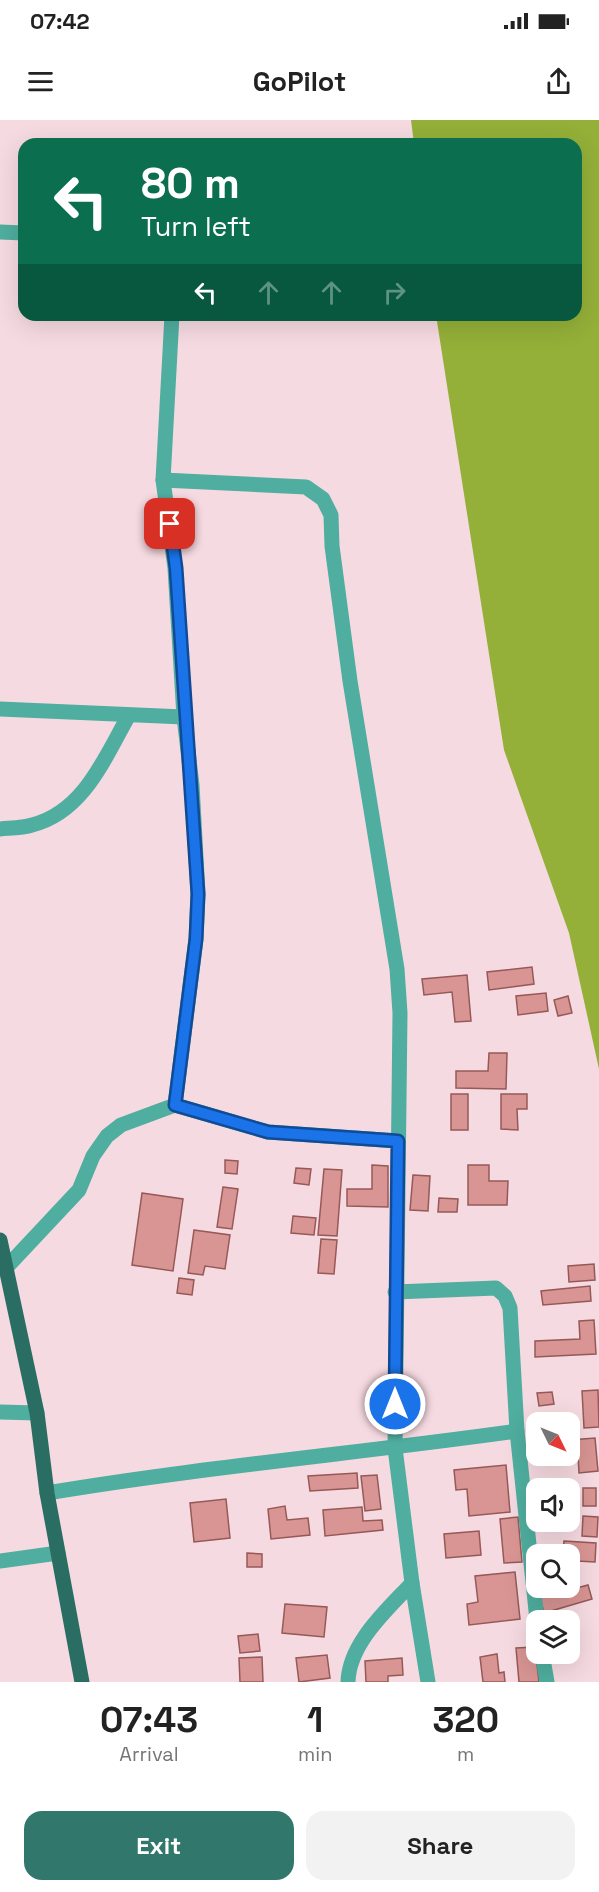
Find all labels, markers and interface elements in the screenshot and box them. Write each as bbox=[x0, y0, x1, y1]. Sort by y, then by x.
text: 07:42 bbox=[30, 7, 90, 35]
text: GoPilot bbox=[253, 64, 346, 99]
icon: menu bbox=[24, 65, 57, 98]
icon: share bbox=[542, 65, 575, 98]
text: 80 m bbox=[141, 157, 240, 210]
icon: left bbox=[42, 162, 120, 240]
text: Turn left bbox=[141, 209, 251, 244]
icon: left bbox=[189, 276, 222, 309]
icon: ahead bbox=[252, 276, 285, 309]
icon: ahead bbox=[315, 276, 348, 309]
icon: right bbox=[378, 276, 411, 309]
pin bbox=[144, 498, 195, 549]
icon: arrive bbox=[153, 507, 186, 540]
position arrow bbox=[363, 1372, 427, 1436]
north arrow bbox=[526, 1412, 580, 1466]
map controls bbox=[526, 1412, 580, 1664]
button: sound bbox=[526, 1478, 580, 1532]
button: search bbox=[526, 1544, 580, 1598]
button: layers bbox=[526, 1610, 580, 1664]
text: 07:43 bbox=[100, 1697, 198, 1743]
text: 1 bbox=[307, 1697, 323, 1743]
text: 320 bbox=[432, 1697, 499, 1743]
text: Arrival bbox=[119, 1741, 179, 1767]
text: min bbox=[298, 1741, 332, 1767]
text: m bbox=[457, 1741, 474, 1767]
button: Exit bbox=[24, 1811, 294, 1880]
button: Share bbox=[306, 1811, 575, 1880]

